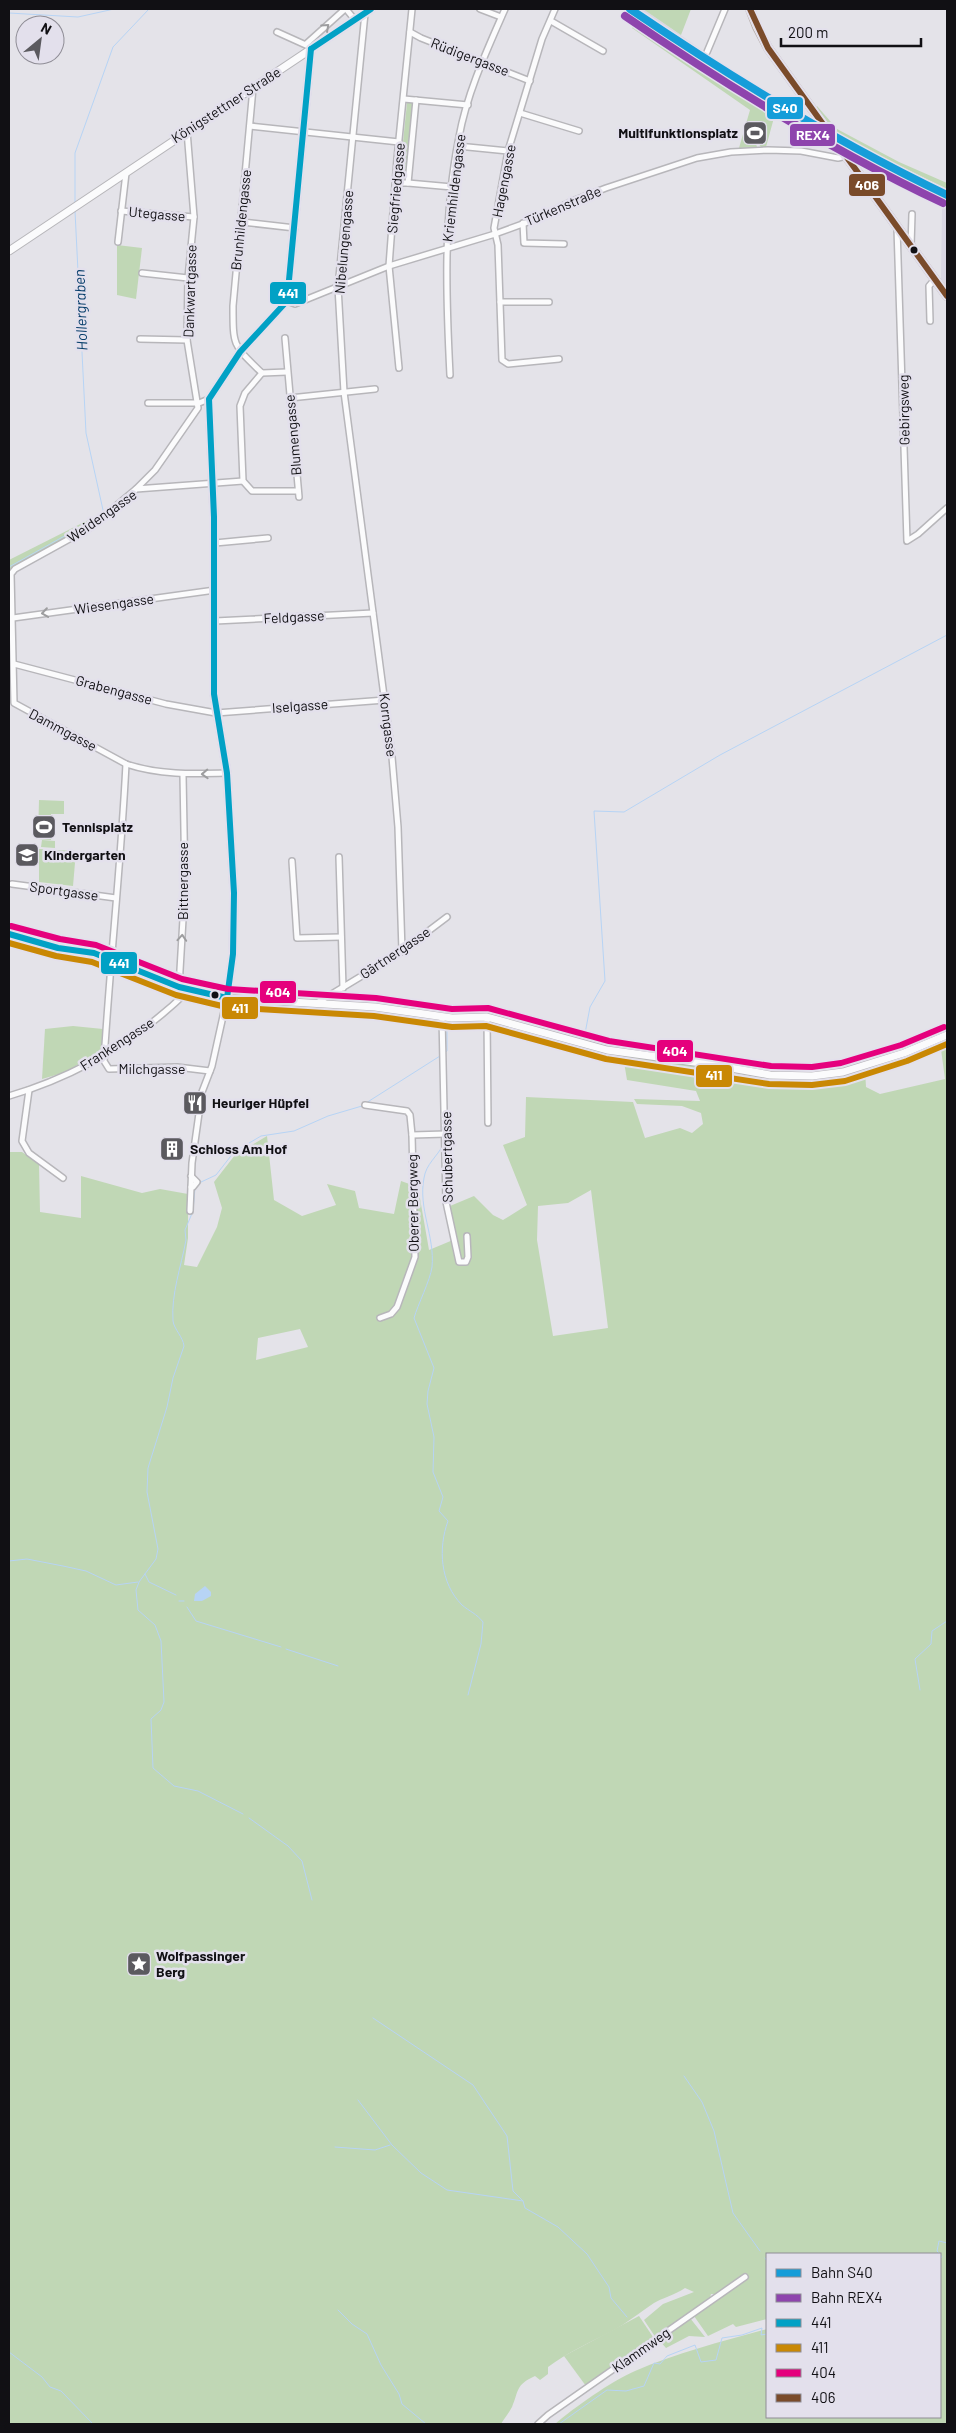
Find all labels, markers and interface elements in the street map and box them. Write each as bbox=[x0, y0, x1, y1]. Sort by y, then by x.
north arrow bbox=[15, 15, 65, 65]
scale bar bbox=[781, 15, 921, 47]
text: N bbox=[38, 19, 55, 38]
one-way arrow bbox=[320, 23, 329, 32]
text: 200 m bbox=[788, 23, 828, 41]
street label: Rüdigergasse bbox=[429, 34, 512, 79]
street label: Königstettner Straße bbox=[168, 63, 284, 146]
line badge: S40 bbox=[766, 96, 804, 120]
text: S40 bbox=[773, 99, 797, 116]
sports icon: Multifunktionsplatz bbox=[742, 120, 768, 146]
line badge: REX4 bbox=[789, 123, 836, 147]
place label: Multifunktionsplatz bbox=[618, 124, 739, 141]
text: REX4 bbox=[796, 126, 830, 143]
street label: Kriemhildengasse bbox=[438, 133, 469, 243]
street label: Siegfriedgasse bbox=[383, 142, 408, 234]
street label: Hagengasse bbox=[488, 143, 519, 219]
street label: Brunhildengasse bbox=[227, 169, 254, 271]
line badge: 406 bbox=[848, 173, 886, 197]
text: 406 bbox=[855, 176, 879, 193]
street label: Türkenstraße bbox=[522, 182, 603, 229]
street label: Nibelungengasse bbox=[330, 189, 357, 295]
street label: Utegasse bbox=[128, 203, 186, 224]
street label: Dankwartgasse bbox=[179, 244, 200, 338]
unlabelled marker bbox=[909, 245, 919, 255]
water label: Hollergraben bbox=[70, 269, 90, 351]
line badge: 441 bbox=[269, 281, 307, 305]
text: 441 bbox=[278, 284, 298, 301]
street label: Gebirgsweg bbox=[894, 375, 913, 445]
street label: Blumengasse bbox=[280, 394, 305, 476]
street label: Weidengasse bbox=[64, 485, 140, 546]
street label: Wiesengasse bbox=[73, 589, 155, 618]
street label: Feldgasse bbox=[263, 606, 325, 627]
one-way arrow bbox=[41, 607, 49, 618]
street label: Grabengasse bbox=[74, 671, 154, 708]
street label: Korngasse bbox=[376, 692, 401, 758]
street label: Iselgasse bbox=[271, 695, 329, 716]
street label: Dammgasse bbox=[26, 705, 100, 754]
one-way arrow bbox=[201, 768, 209, 779]
sports icon: Tennisplatz bbox=[31, 814, 57, 840]
place label: Tennisplatz bbox=[62, 818, 133, 835]
school or university icon: Kindergarten bbox=[14, 842, 40, 868]
street label: Bittnergasse bbox=[174, 842, 191, 920]
place label: Kindergarten bbox=[44, 846, 126, 863]
street label: Sportgasse bbox=[29, 877, 99, 904]
street label: Gärtnergasse bbox=[356, 923, 433, 982]
one-way arrow bbox=[177, 934, 188, 942]
line badge: 441 bbox=[100, 951, 138, 975]
text: 441 bbox=[109, 954, 129, 971]
line badge: 404 bbox=[259, 980, 297, 1004]
text: 404 bbox=[266, 983, 290, 1000]
unlabelled marker bbox=[210, 990, 220, 1000]
line badge: 411 bbox=[221, 996, 259, 1020]
text: 411 bbox=[231, 999, 249, 1016]
street label: Frankengasse bbox=[77, 1013, 157, 1074]
line badge: 404 bbox=[656, 1039, 694, 1063]
text: 404 bbox=[663, 1042, 687, 1059]
street label: Milchgasse bbox=[119, 1060, 186, 1077]
line badge: 411 bbox=[695, 1064, 733, 1088]
text: 411 bbox=[705, 1066, 723, 1083]
restaurant icon: Heuriger Hüpfel bbox=[182, 1090, 208, 1116]
place label: Heuriger Hüpfel bbox=[212, 1094, 309, 1111]
street label: Schubertgasse bbox=[437, 1111, 456, 1203]
building icon: Schloss Am Hof bbox=[159, 1136, 185, 1162]
place label: Schloss Am Hof bbox=[190, 1140, 287, 1157]
street label: Oberer Bergweg bbox=[403, 1154, 422, 1252]
place label: Wolfpassinger Berg bbox=[156, 1947, 246, 1980]
place icon: Wolfpassinger Berg bbox=[126, 1951, 152, 1977]
legend bbox=[766, 2253, 941, 2418]
text: Bahn S40 bbox=[811, 2263, 873, 2281]
text: Bahn REX4 bbox=[811, 2288, 883, 2306]
text: 441 bbox=[811, 2313, 831, 2331]
street label: Klammweg bbox=[608, 2323, 673, 2376]
text: 411 bbox=[811, 2338, 828, 2356]
text: 404 bbox=[811, 2363, 836, 2381]
text: 406 bbox=[811, 2388, 835, 2406]

